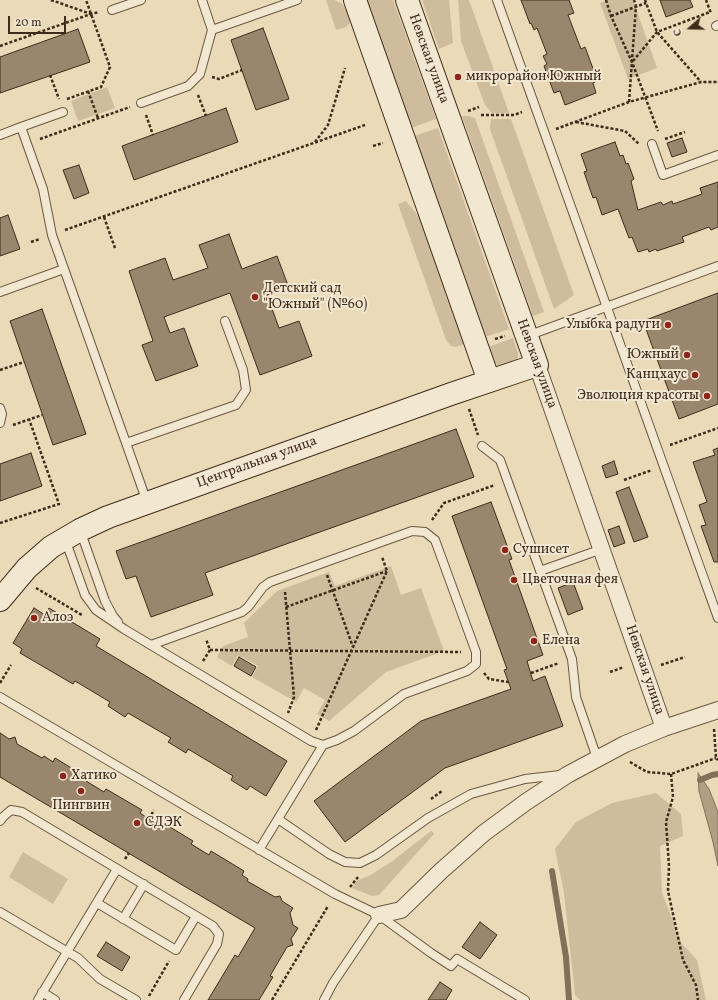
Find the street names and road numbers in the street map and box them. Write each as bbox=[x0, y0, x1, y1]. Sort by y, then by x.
street label: Невская улица bbox=[404, 12, 452, 106]
street label: Невская улица bbox=[512, 317, 560, 411]
street label: Центральная улица bbox=[194, 433, 320, 493]
street label: Невская улица bbox=[621, 623, 667, 717]

